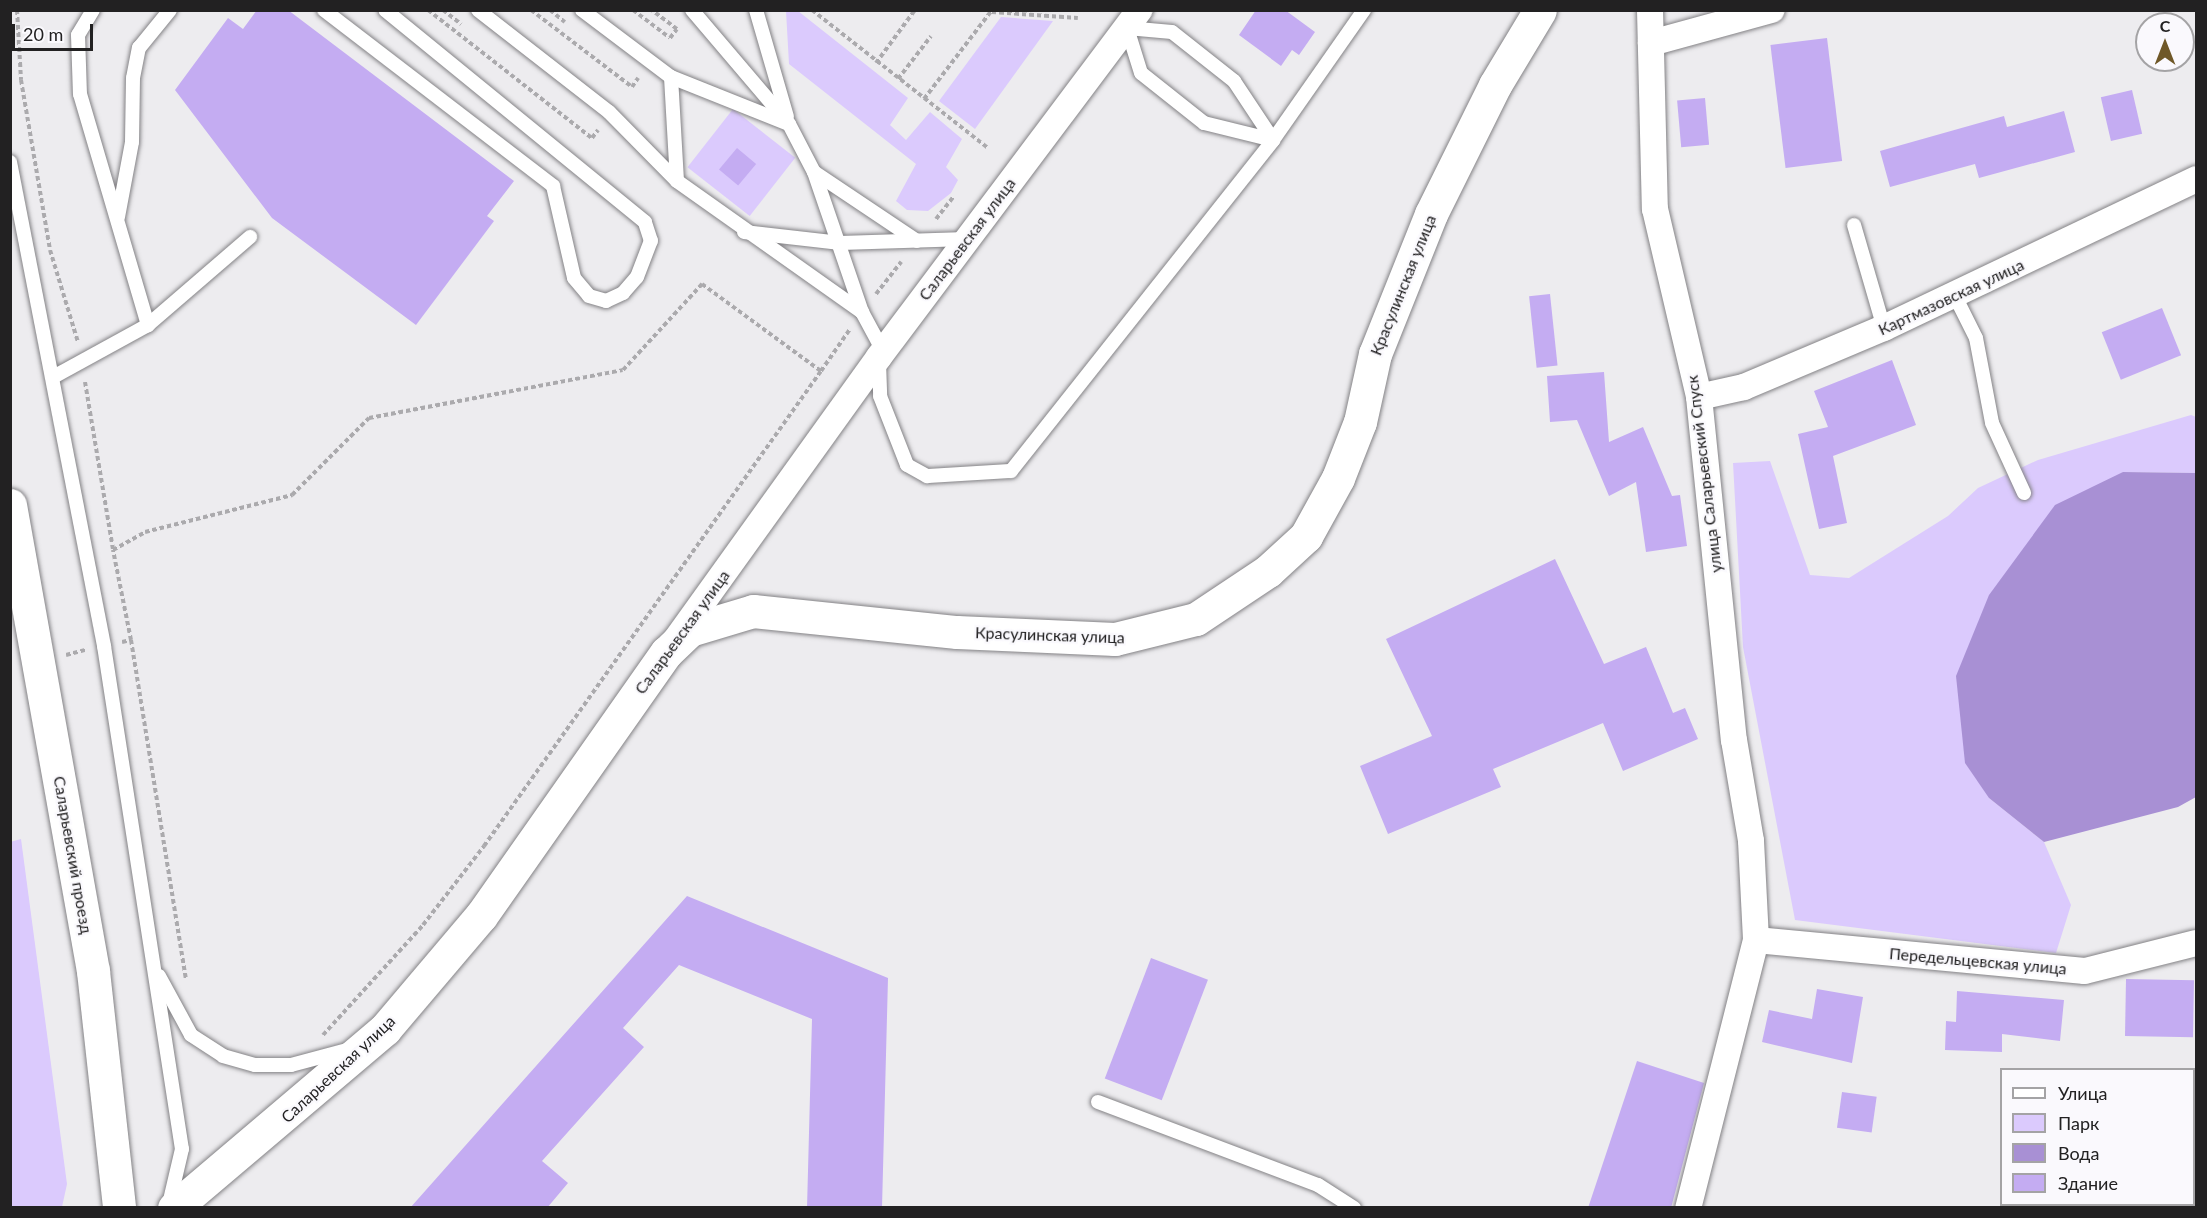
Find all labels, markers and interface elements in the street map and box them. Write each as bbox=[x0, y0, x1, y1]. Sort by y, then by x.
scale bar bbox=[15, 12, 96, 50]
north arrow bbox=[2135, 12, 2195, 72]
text: С bbox=[2160, 16, 2170, 35]
text: 20 m bbox=[23, 23, 63, 45]
street label: Саларьевская улица bbox=[915, 174, 1019, 304]
street label: Красулинская улица bbox=[1366, 212, 1440, 358]
street label: Картмазовская улица bbox=[1875, 255, 2027, 339]
street label: улица Саларьевский Спуск bbox=[1682, 374, 1726, 574]
street label: Саларьевская улица bbox=[631, 566, 733, 698]
street label: Красулинская улица bbox=[975, 623, 1125, 647]
street label: Саларьевский проезд bbox=[50, 775, 96, 935]
street label: Передельцевская улица bbox=[1888, 944, 2068, 978]
street label: Саларьевская улица bbox=[277, 1011, 399, 1127]
legend bbox=[2000, 1068, 2195, 1206]
text: Улица bbox=[2058, 1082, 2108, 1104]
text: Парк bbox=[2058, 1112, 2099, 1134]
text: Вода bbox=[2058, 1142, 2099, 1164]
text: Здание bbox=[2058, 1172, 2118, 1194]

